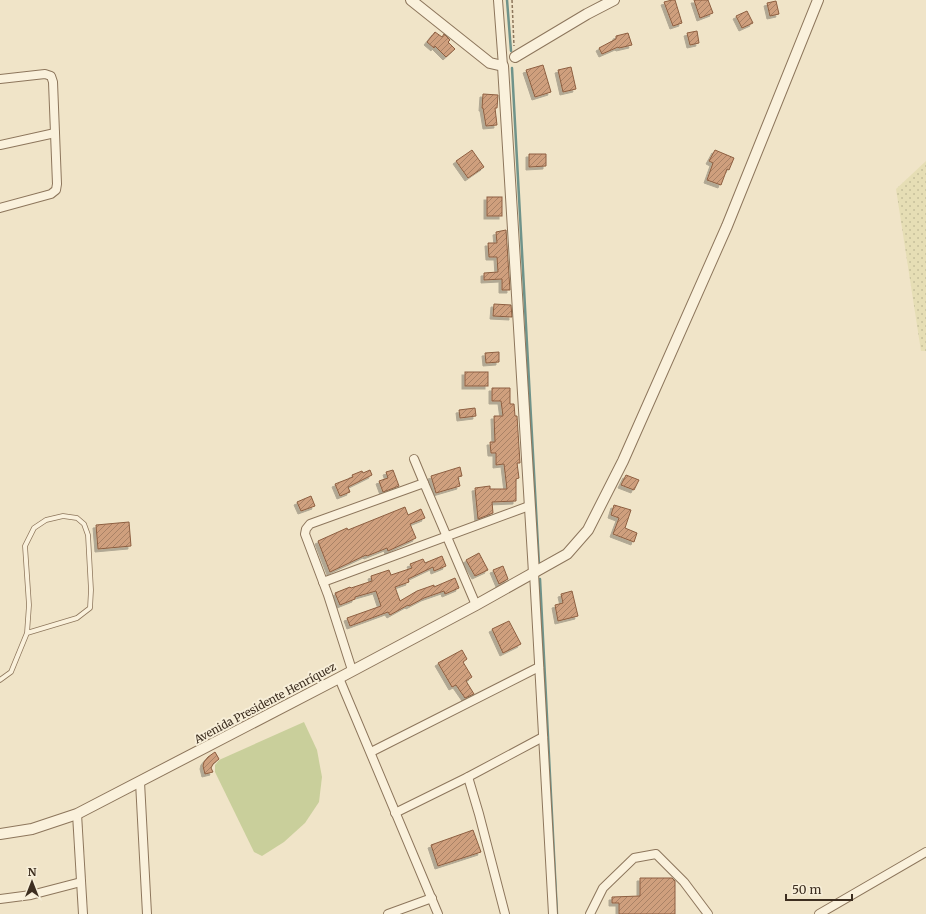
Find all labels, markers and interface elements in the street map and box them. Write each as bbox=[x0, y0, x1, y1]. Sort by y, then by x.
street label: Avenida Presidente Henríquez bbox=[191, 660, 338, 747]
north arrow bbox=[12, 862, 52, 902]
text: N bbox=[28, 865, 37, 879]
scale bar bbox=[786, 876, 852, 902]
text: 50 m bbox=[792, 882, 821, 897]

